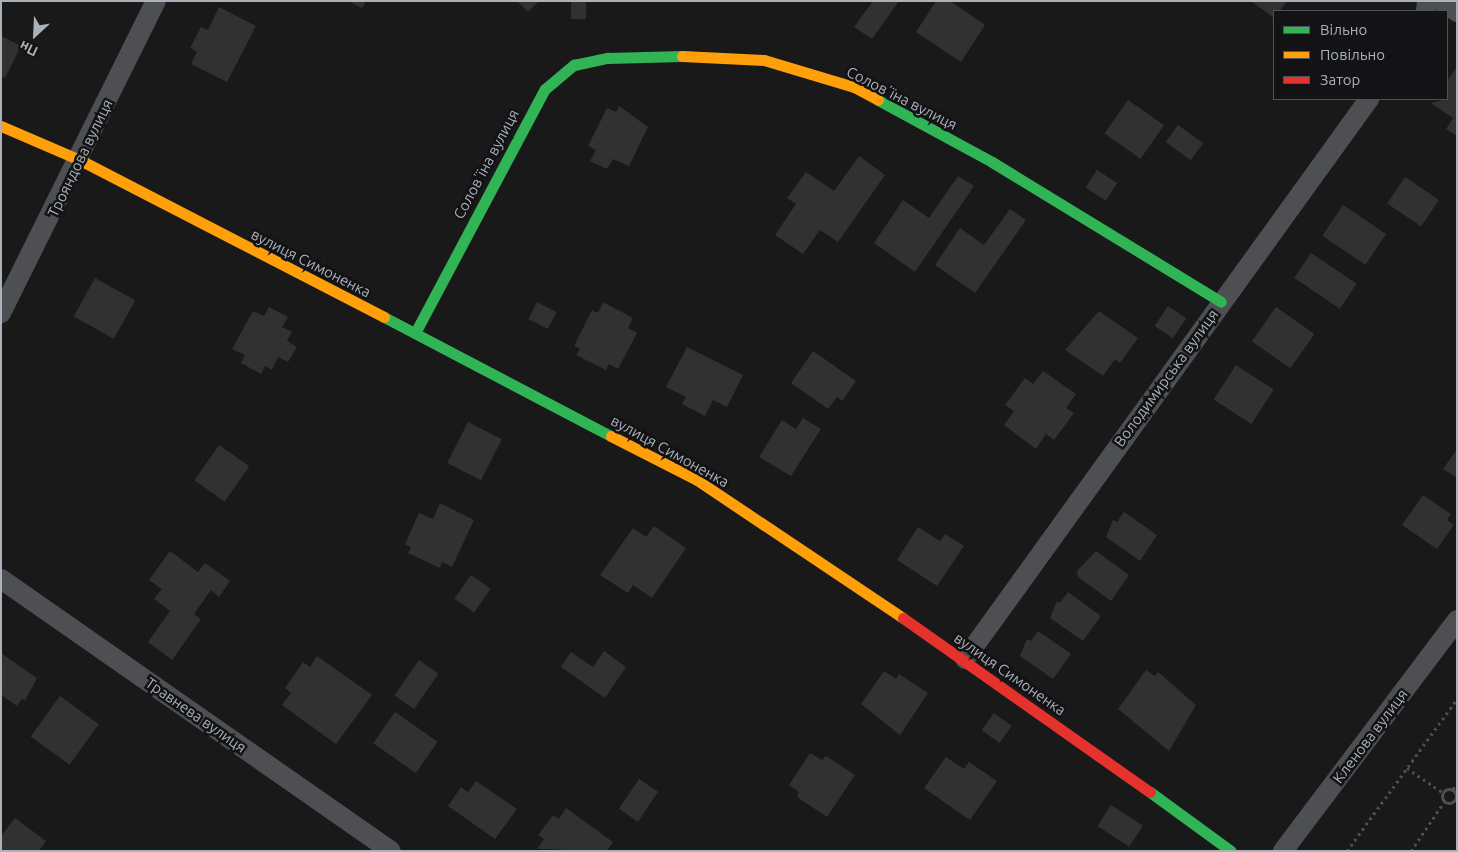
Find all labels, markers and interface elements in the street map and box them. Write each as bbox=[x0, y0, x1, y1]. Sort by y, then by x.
north arrow bbox=[10, 10, 60, 60]
legend bbox=[1273, 10, 1448, 100]
text: Вільно bbox=[1320, 21, 1367, 38]
text: Пн bbox=[17, 37, 40, 60]
text: Повільно bbox=[1320, 46, 1385, 63]
street label: Соловʼїна вулиця bbox=[844, 62, 960, 134]
text: Затор bbox=[1320, 71, 1360, 88]
street label: Трояндова вулиця bbox=[44, 96, 116, 220]
street label: Соловʼїна вулиця bbox=[449, 106, 523, 222]
street label: вулиця Симоненка bbox=[248, 225, 374, 301]
street label: Володимирська вулиця bbox=[1110, 306, 1222, 450]
street label: вулиця Симоненка bbox=[608, 411, 732, 491]
street label: вулиця Симоненка bbox=[951, 629, 1069, 719]
street label: Травнева вулиця bbox=[142, 674, 250, 756]
street label: Кленова вулиця bbox=[1329, 685, 1411, 787]

